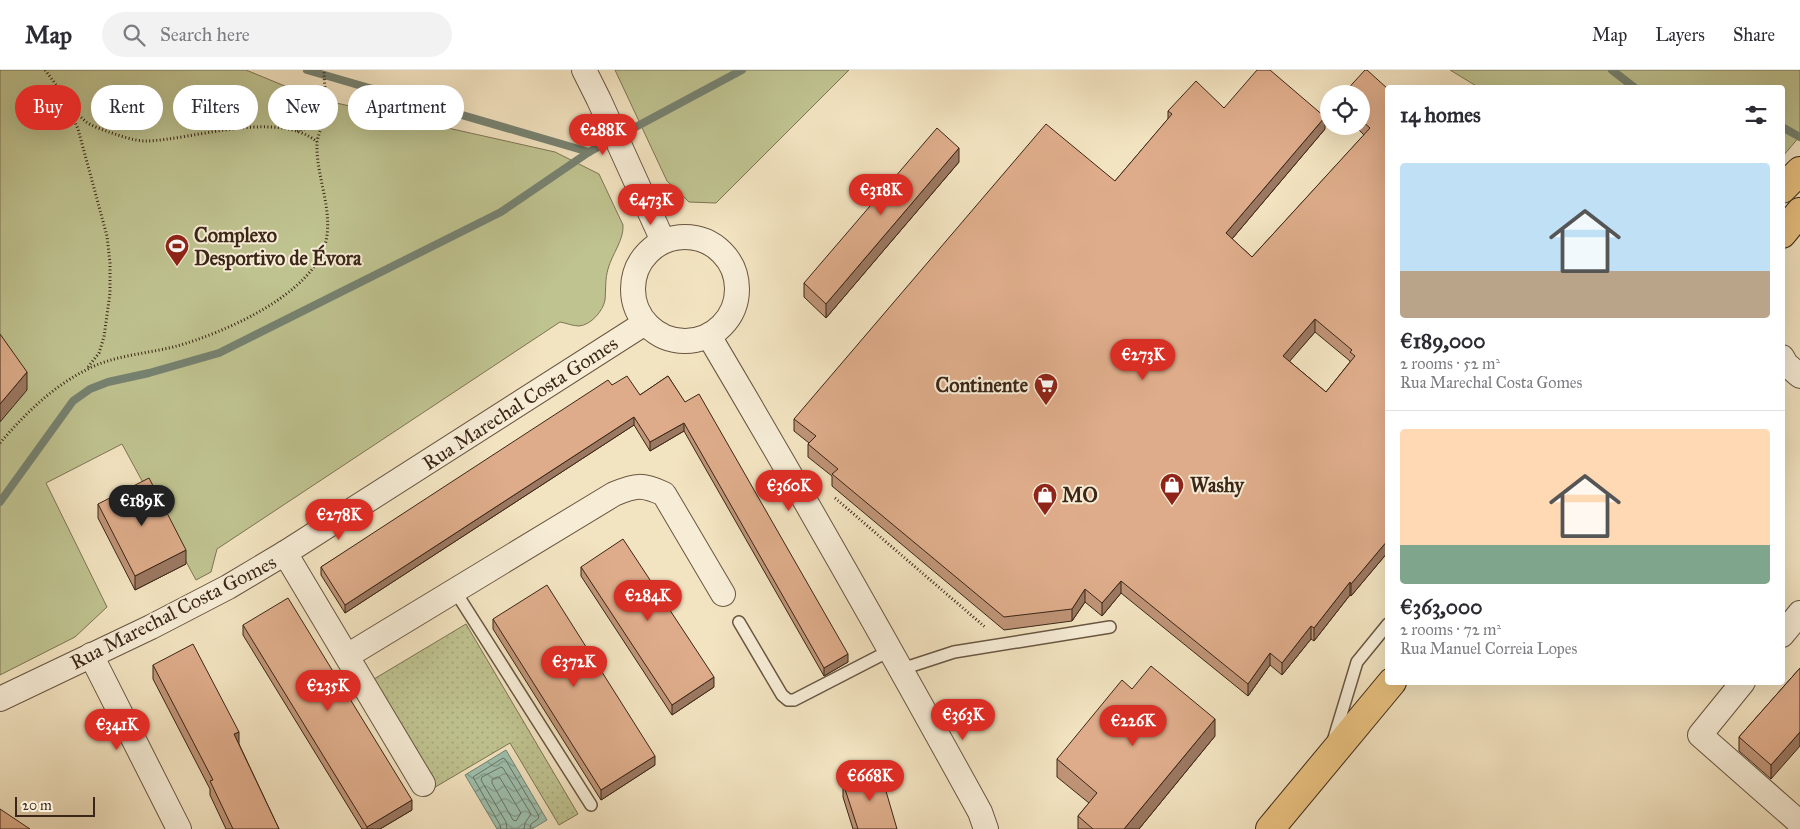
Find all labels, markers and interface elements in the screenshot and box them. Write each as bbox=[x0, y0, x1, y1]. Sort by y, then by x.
search box bbox=[102, 12, 452, 57]
text: Map bbox=[25, 20, 72, 50]
icon: search bbox=[120, 21, 148, 49]
text: Search here bbox=[160, 23, 250, 46]
text: Map bbox=[1592, 24, 1627, 46]
text: Layers bbox=[1655, 24, 1705, 46]
text: Share bbox=[1733, 24, 1775, 46]
chip: Buy bbox=[15, 85, 81, 130]
chip: Rent bbox=[91, 85, 163, 130]
chip: Filters bbox=[173, 85, 258, 130]
chip: New bbox=[268, 85, 338, 130]
chip: Apartment bbox=[348, 85, 464, 130]
map controls bbox=[1320, 85, 1370, 135]
button: locate bbox=[1320, 85, 1370, 135]
icon: filters bbox=[1742, 101, 1770, 129]
text: 14 homes bbox=[1400, 102, 1481, 128]
pin: €288K bbox=[568, 114, 638, 156]
text: €288K bbox=[580, 120, 626, 139]
pin: €318K bbox=[846, 174, 916, 216]
text: €318K bbox=[860, 180, 902, 199]
pin: €473K bbox=[616, 184, 686, 226]
text: €473K bbox=[629, 190, 673, 209]
icon: home bbox=[1540, 196, 1630, 286]
place label: Complexo Desportivo de Évora bbox=[194, 223, 362, 271]
sports icon: Complexo Desportivo de Évora bbox=[164, 233, 190, 267]
text: €189,000 bbox=[1400, 328, 1486, 354]
street label: Rua Marechal Costa Gomes bbox=[418, 331, 622, 475]
pin: €273K bbox=[1108, 338, 1178, 381]
text: €273K bbox=[1121, 345, 1165, 364]
text: 2 rooms · 52 m² bbox=[1400, 354, 1500, 373]
supermarket icon: Continente bbox=[1033, 372, 1059, 406]
place label: Continente bbox=[936, 373, 1029, 397]
text: Rua Marechal Costa Gomes bbox=[1400, 373, 1582, 392]
icon: home bbox=[1540, 461, 1630, 551]
pin: €360K bbox=[754, 470, 824, 512]
shop icon: Washy bbox=[1159, 472, 1185, 506]
place label: Washy bbox=[1190, 473, 1246, 498]
text: €360K bbox=[767, 476, 811, 495]
shop icon: MO bbox=[1032, 482, 1058, 516]
place label: MO bbox=[1062, 483, 1098, 507]
pin: €189K bbox=[107, 484, 177, 527]
text: €189K bbox=[120, 491, 164, 510]
pin: €278K bbox=[304, 498, 374, 541]
text: €278K bbox=[316, 505, 362, 524]
street label: Rua Marechal Costa Gomes bbox=[66, 550, 280, 674]
pin: €284K bbox=[613, 580, 683, 622]
text: €284K bbox=[625, 586, 671, 605]
text: €363,000 bbox=[1400, 594, 1482, 620]
text: 2 rooms · 72 m² bbox=[1400, 620, 1501, 639]
text: Rua Manuel Correia Lopes bbox=[1400, 639, 1577, 658]
pin: €372K bbox=[539, 646, 609, 688]
text: €372K bbox=[552, 652, 596, 671]
pin: €235K bbox=[293, 670, 363, 712]
text: €235K bbox=[307, 676, 349, 695]
pin: €363K bbox=[928, 698, 998, 741]
pin: €226K bbox=[1098, 704, 1168, 747]
text: €363K bbox=[942, 705, 984, 724]
pin: €341K bbox=[82, 708, 152, 751]
text: €226K bbox=[1111, 711, 1155, 730]
text: €341K bbox=[96, 715, 138, 734]
pin: €668K bbox=[835, 760, 905, 802]
text: €668K bbox=[847, 766, 893, 785]
scale bar bbox=[15, 794, 95, 817]
text: 20 m bbox=[22, 797, 52, 814]

